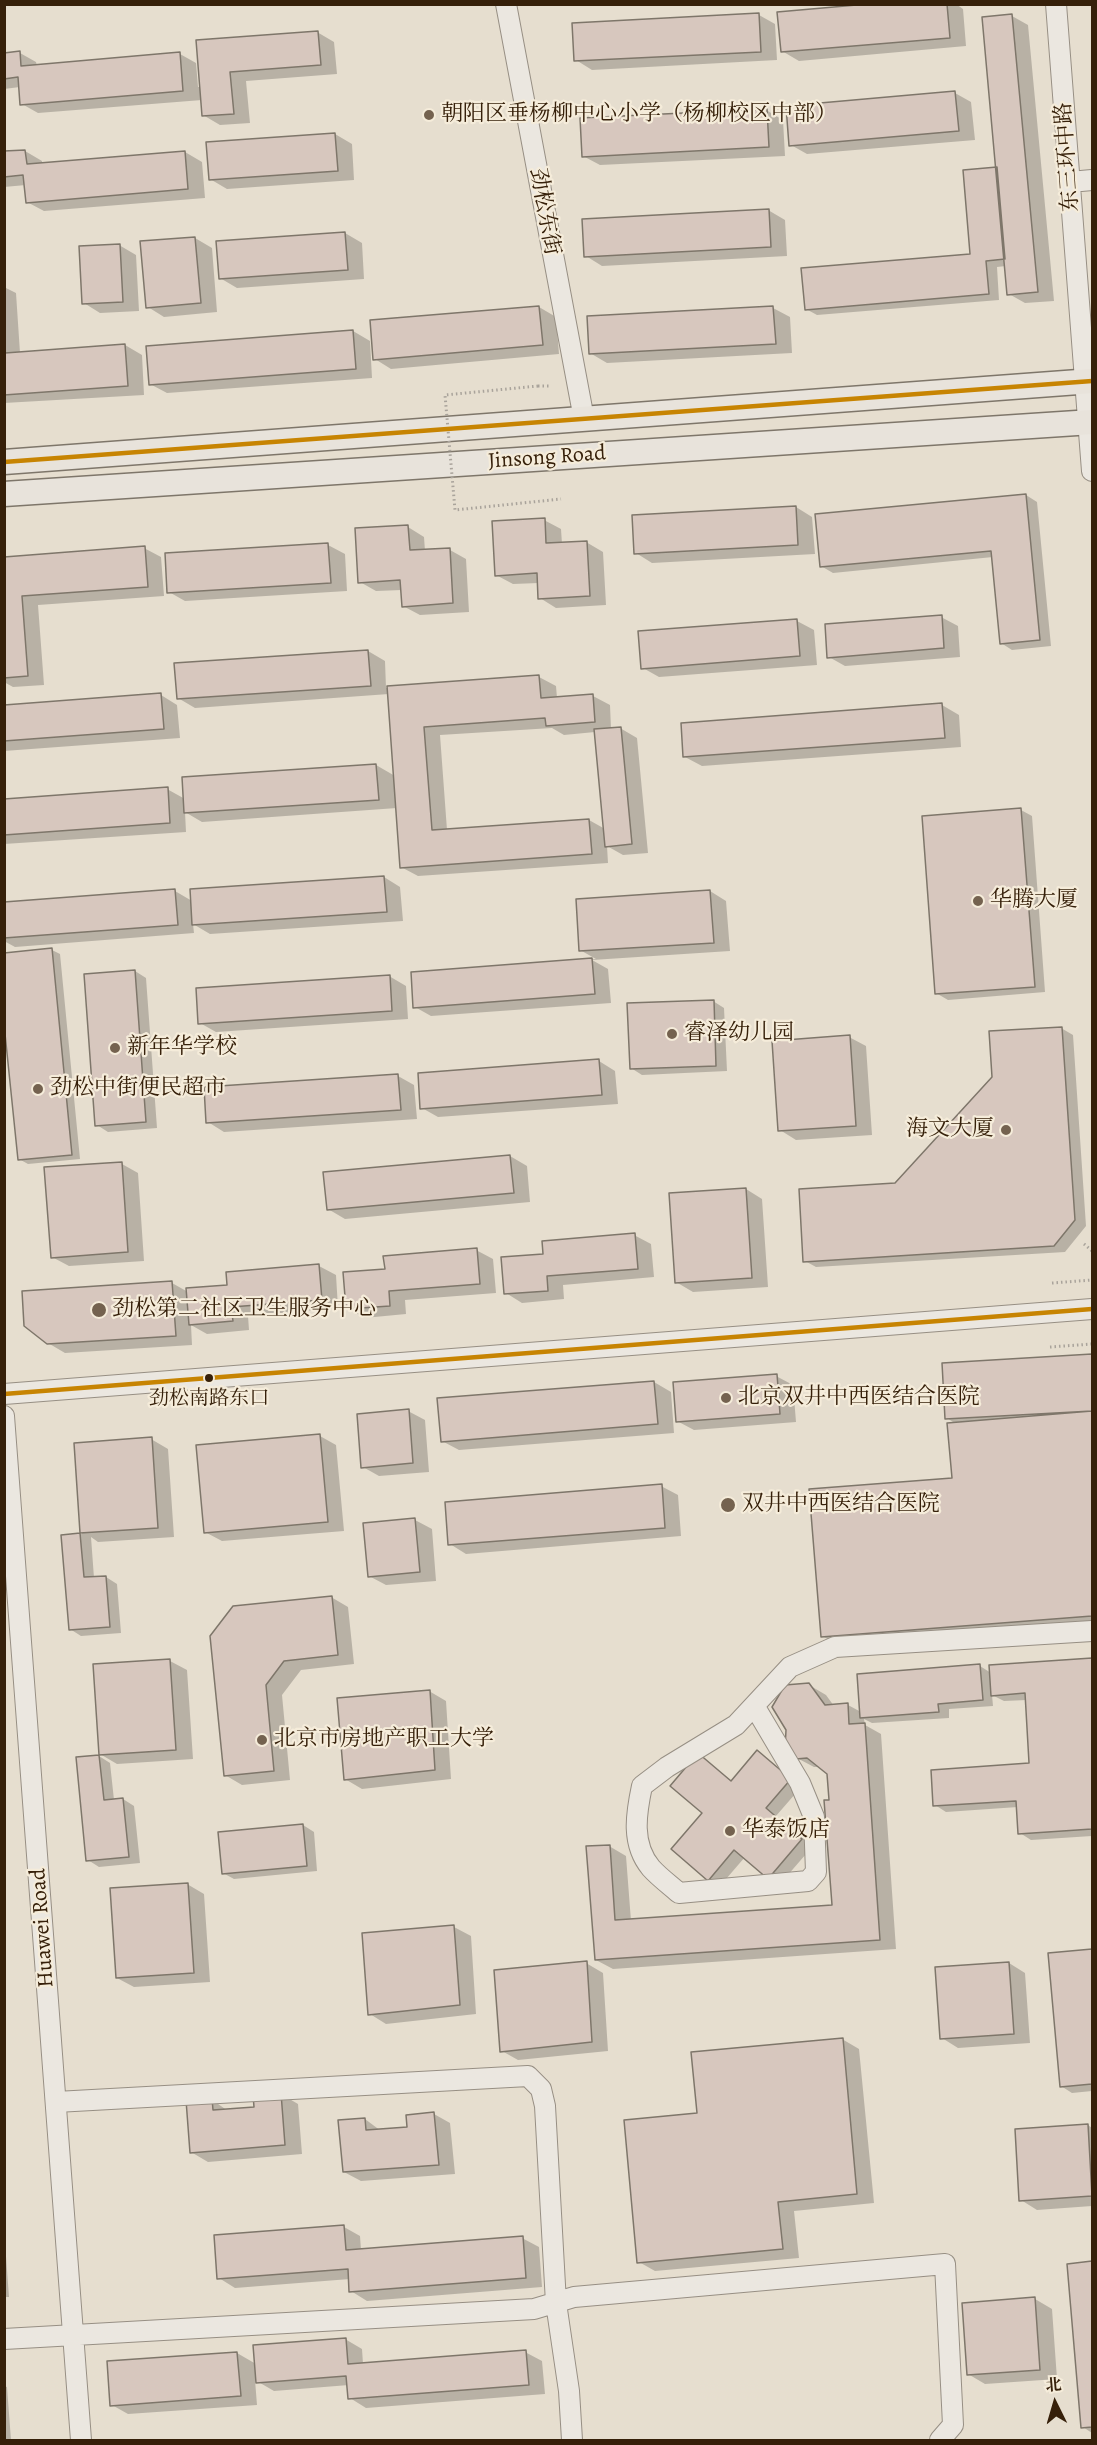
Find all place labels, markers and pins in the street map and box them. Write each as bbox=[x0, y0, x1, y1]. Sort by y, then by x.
place label: 朝阳区垂杨柳中心小学（杨柳校区中部） bbox=[441, 102, 837, 128]
marker: 朝阳区垂杨柳中心小学（杨柳校区中部） bbox=[422, 108, 436, 122]
place label: 华腾大厦 bbox=[990, 888, 1078, 914]
marker: 华腾大厦 bbox=[971, 894, 985, 908]
place label: 睿泽幼儿园 bbox=[684, 1021, 794, 1047]
marker: 睿泽幼儿园 bbox=[665, 1027, 679, 1041]
place label: 新年华学校 bbox=[127, 1035, 237, 1061]
marker: 新年华学校 bbox=[108, 1041, 122, 1055]
place label: 劲松中街便民超市 bbox=[50, 1076, 226, 1102]
marker: 劲松中街便民超市 bbox=[31, 1082, 45, 1096]
place label: 海文大厦 bbox=[906, 1117, 994, 1143]
marker: 海文大厦 bbox=[999, 1123, 1013, 1137]
place label: 劲松第二社区卫生服务中心 bbox=[112, 1297, 376, 1323]
marker: 劲松第二社区卫生服务中心 bbox=[90, 1301, 108, 1319]
marker: 劲松南路东口 bbox=[203, 1372, 215, 1384]
place label: 北京双井中西医结合医院 bbox=[738, 1385, 980, 1411]
place label: 劲松南路东口 bbox=[149, 1387, 269, 1411]
marker: 北京双井中西医结合医院 bbox=[719, 1391, 733, 1405]
place label: 双井中西医结合医院 bbox=[742, 1492, 940, 1518]
marker: 双井中西医结合医院 bbox=[719, 1496, 737, 1514]
place label: 北京市房地产职工大学 bbox=[274, 1727, 494, 1753]
marker: 北京市房地产职工大学 bbox=[255, 1733, 269, 1747]
place label: 华泰饭店 bbox=[742, 1818, 830, 1844]
marker: 华泰饭店 bbox=[723, 1824, 737, 1838]

